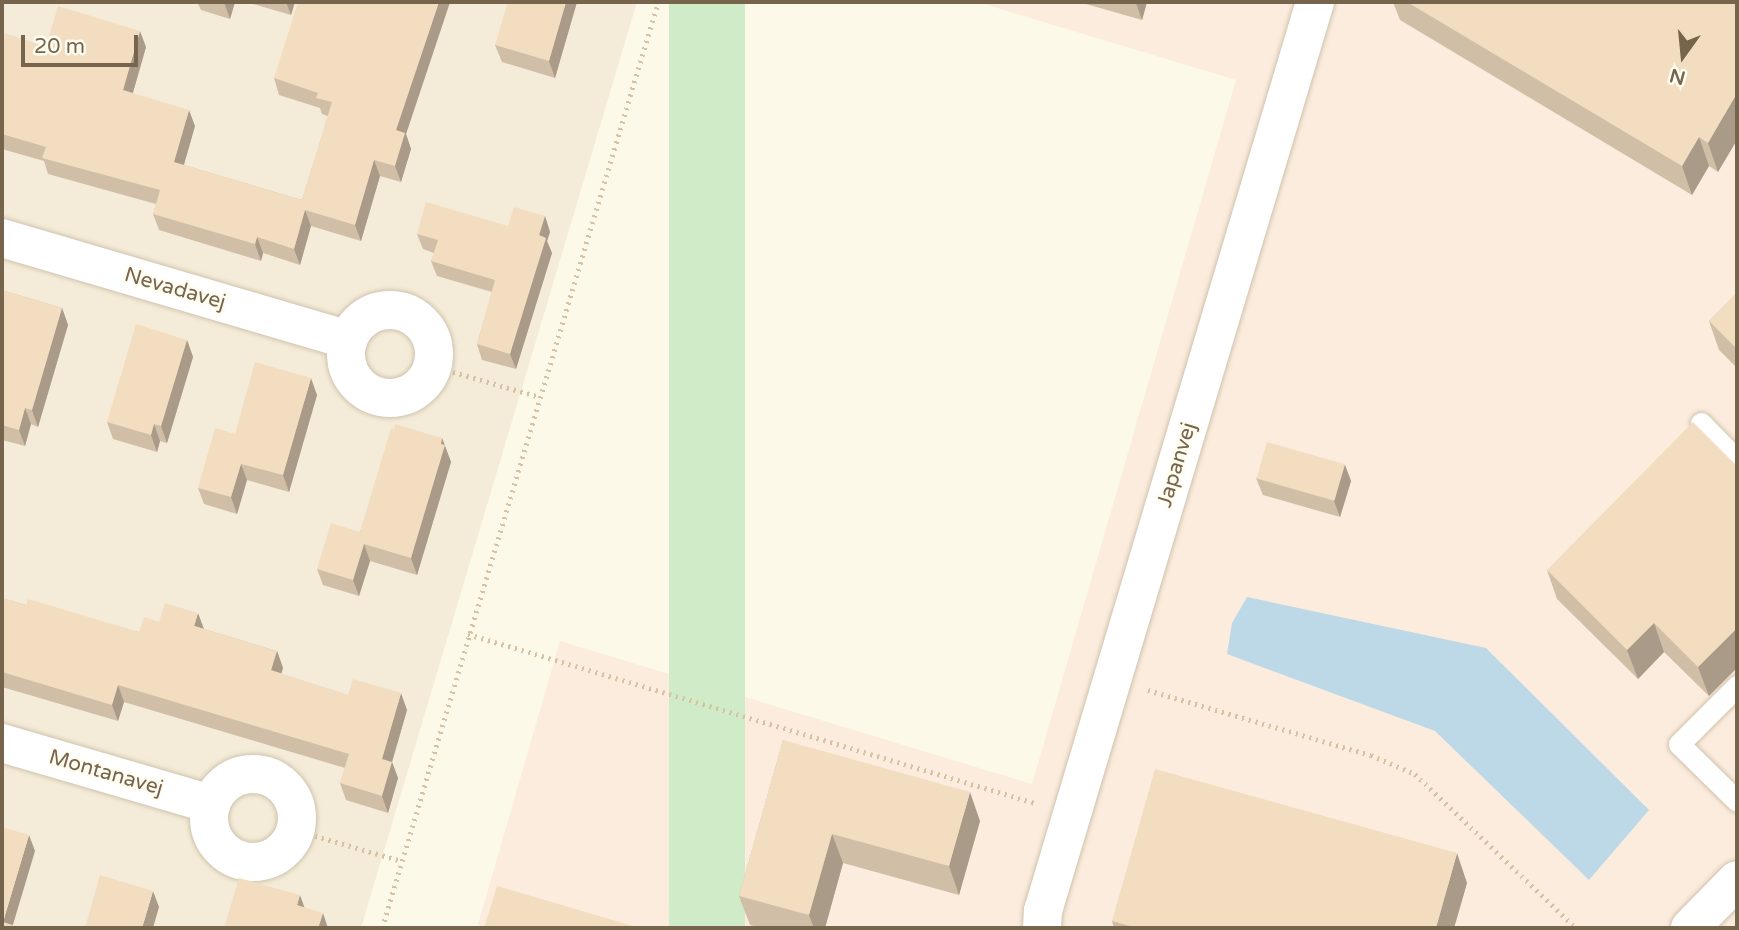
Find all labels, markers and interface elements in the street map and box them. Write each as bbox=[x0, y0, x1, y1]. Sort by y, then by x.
scale bar bbox=[24, 21, 142, 65]
north arrow bbox=[1648, 21, 1718, 91]
text: 20 m bbox=[34, 34, 85, 59]
text: N bbox=[1667, 64, 1688, 89]
street label: Nevadavej bbox=[121, 263, 229, 315]
street label: Japanvej bbox=[1152, 420, 1202, 510]
street label: Montanavej bbox=[46, 745, 166, 801]

